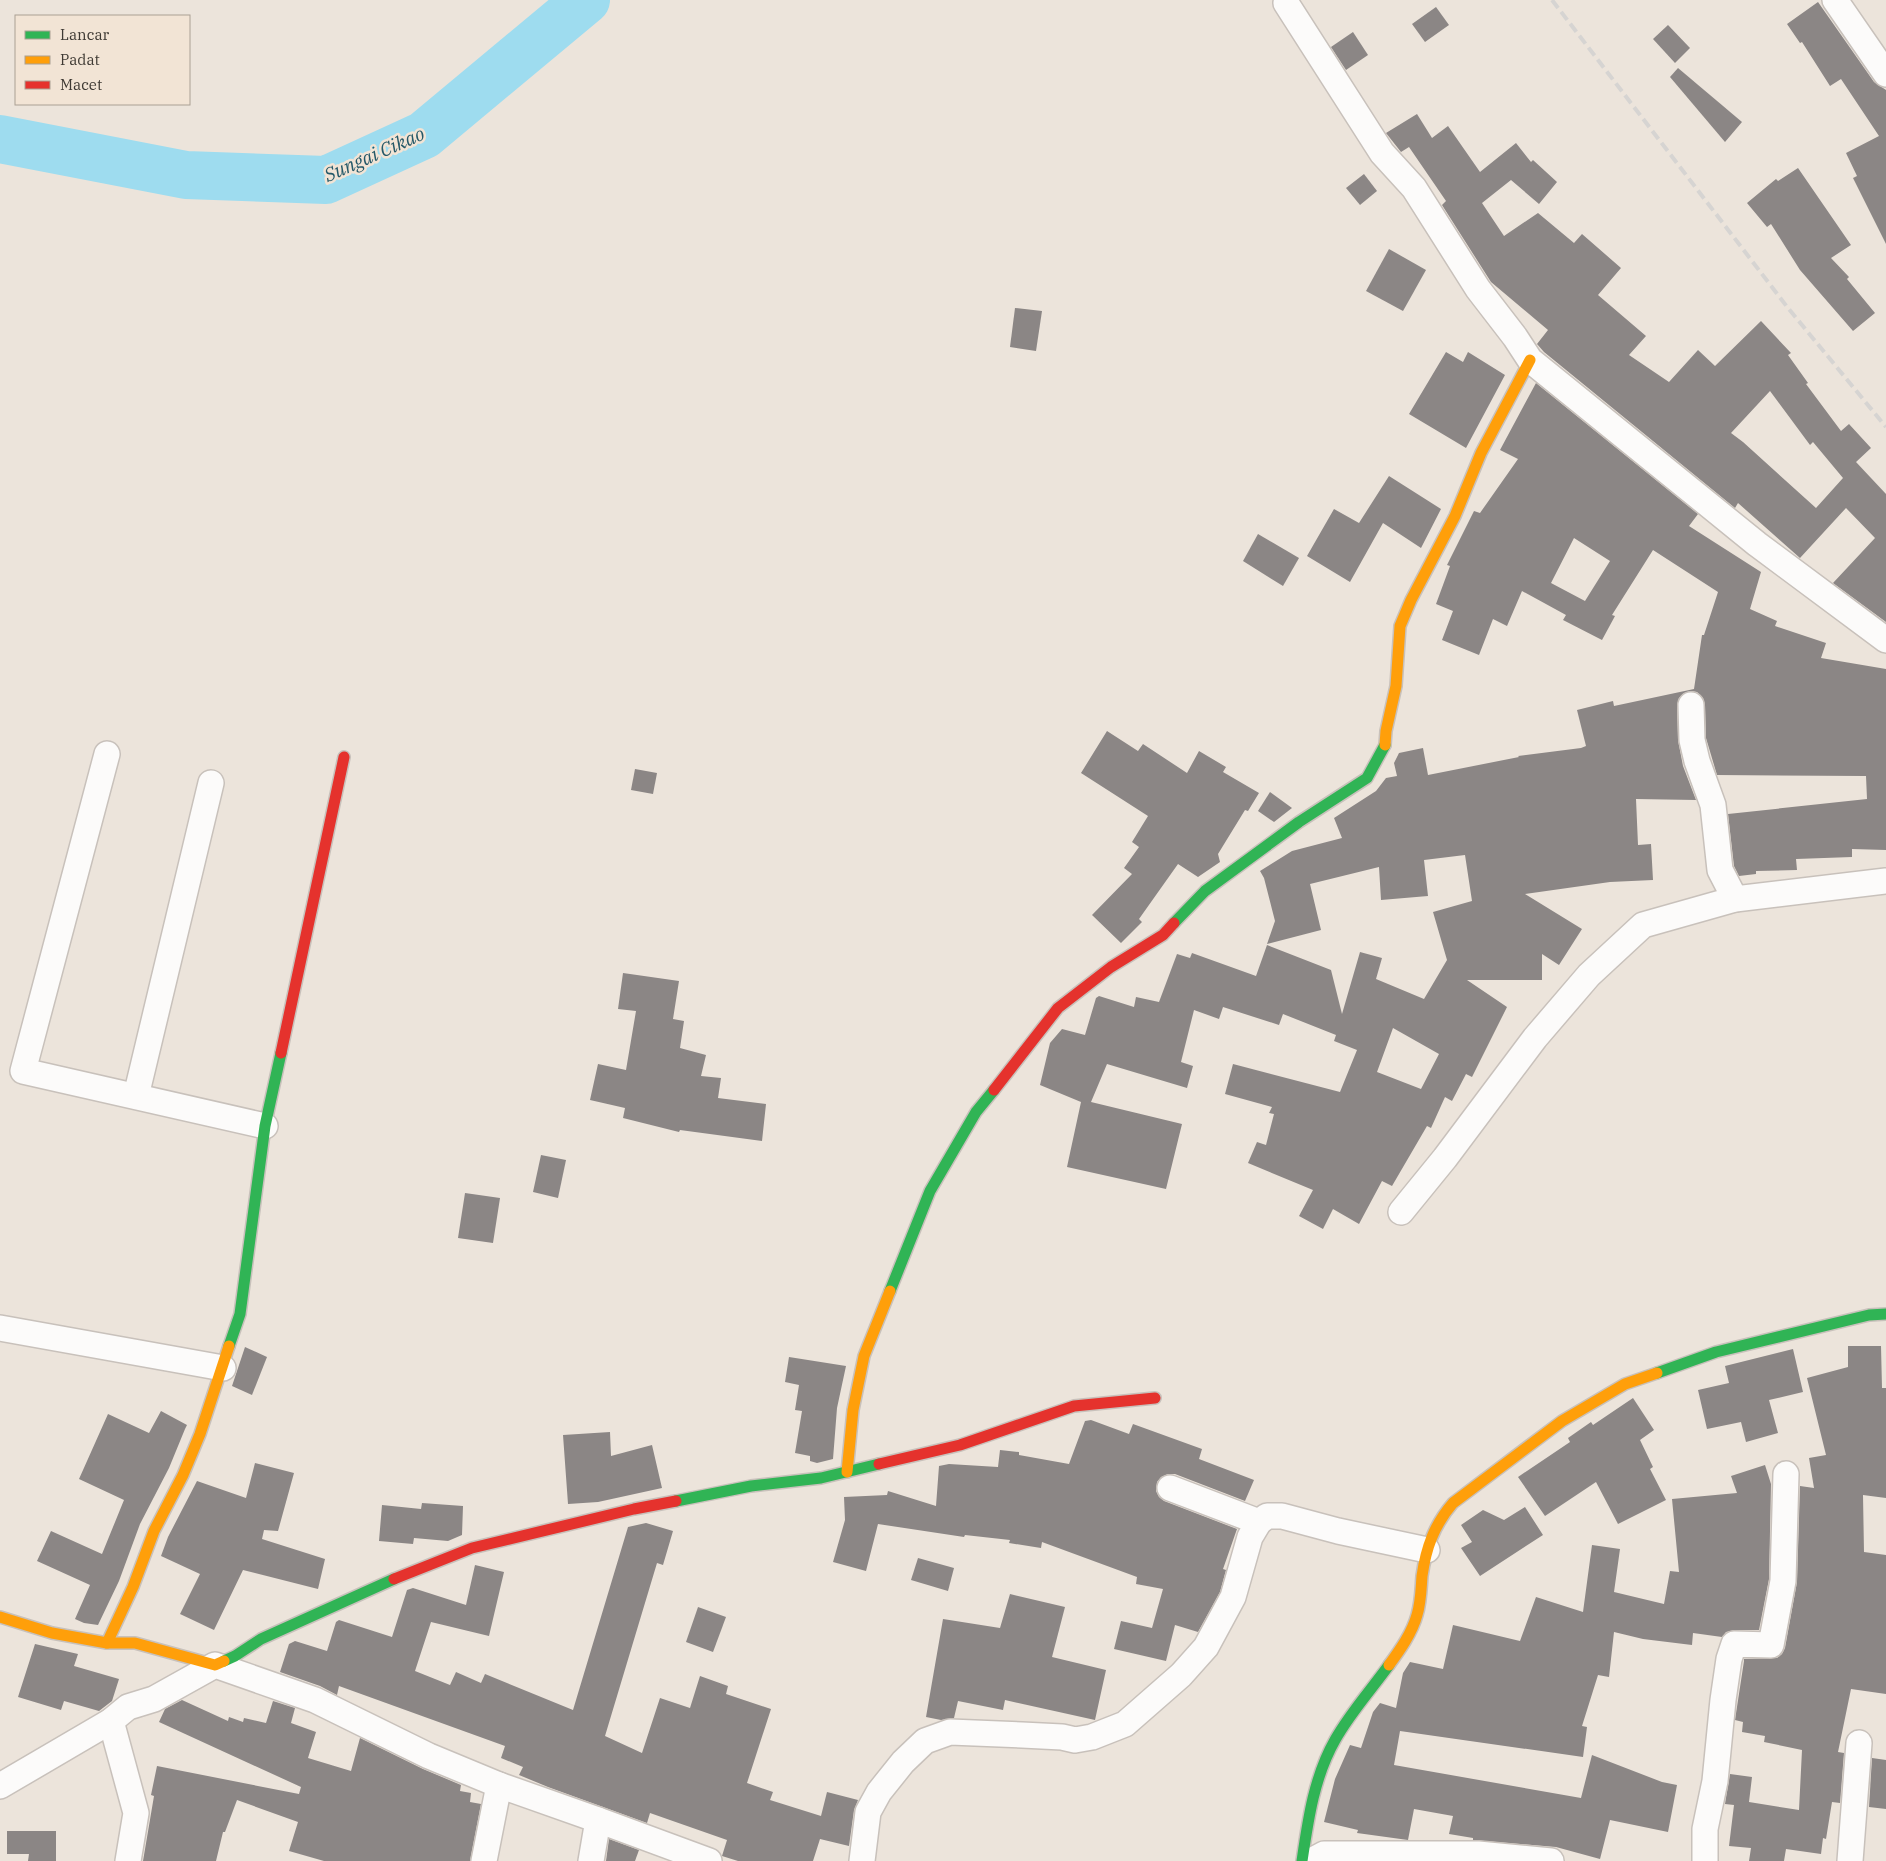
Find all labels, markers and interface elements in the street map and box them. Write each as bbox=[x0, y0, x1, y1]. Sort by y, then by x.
legend bbox=[15, 15, 190, 105]
text: Lancar bbox=[60, 25, 110, 44]
text: Padat bbox=[60, 50, 100, 69]
text: Macet bbox=[60, 75, 102, 94]
water label: Sungai Cikao bbox=[319, 121, 428, 187]

